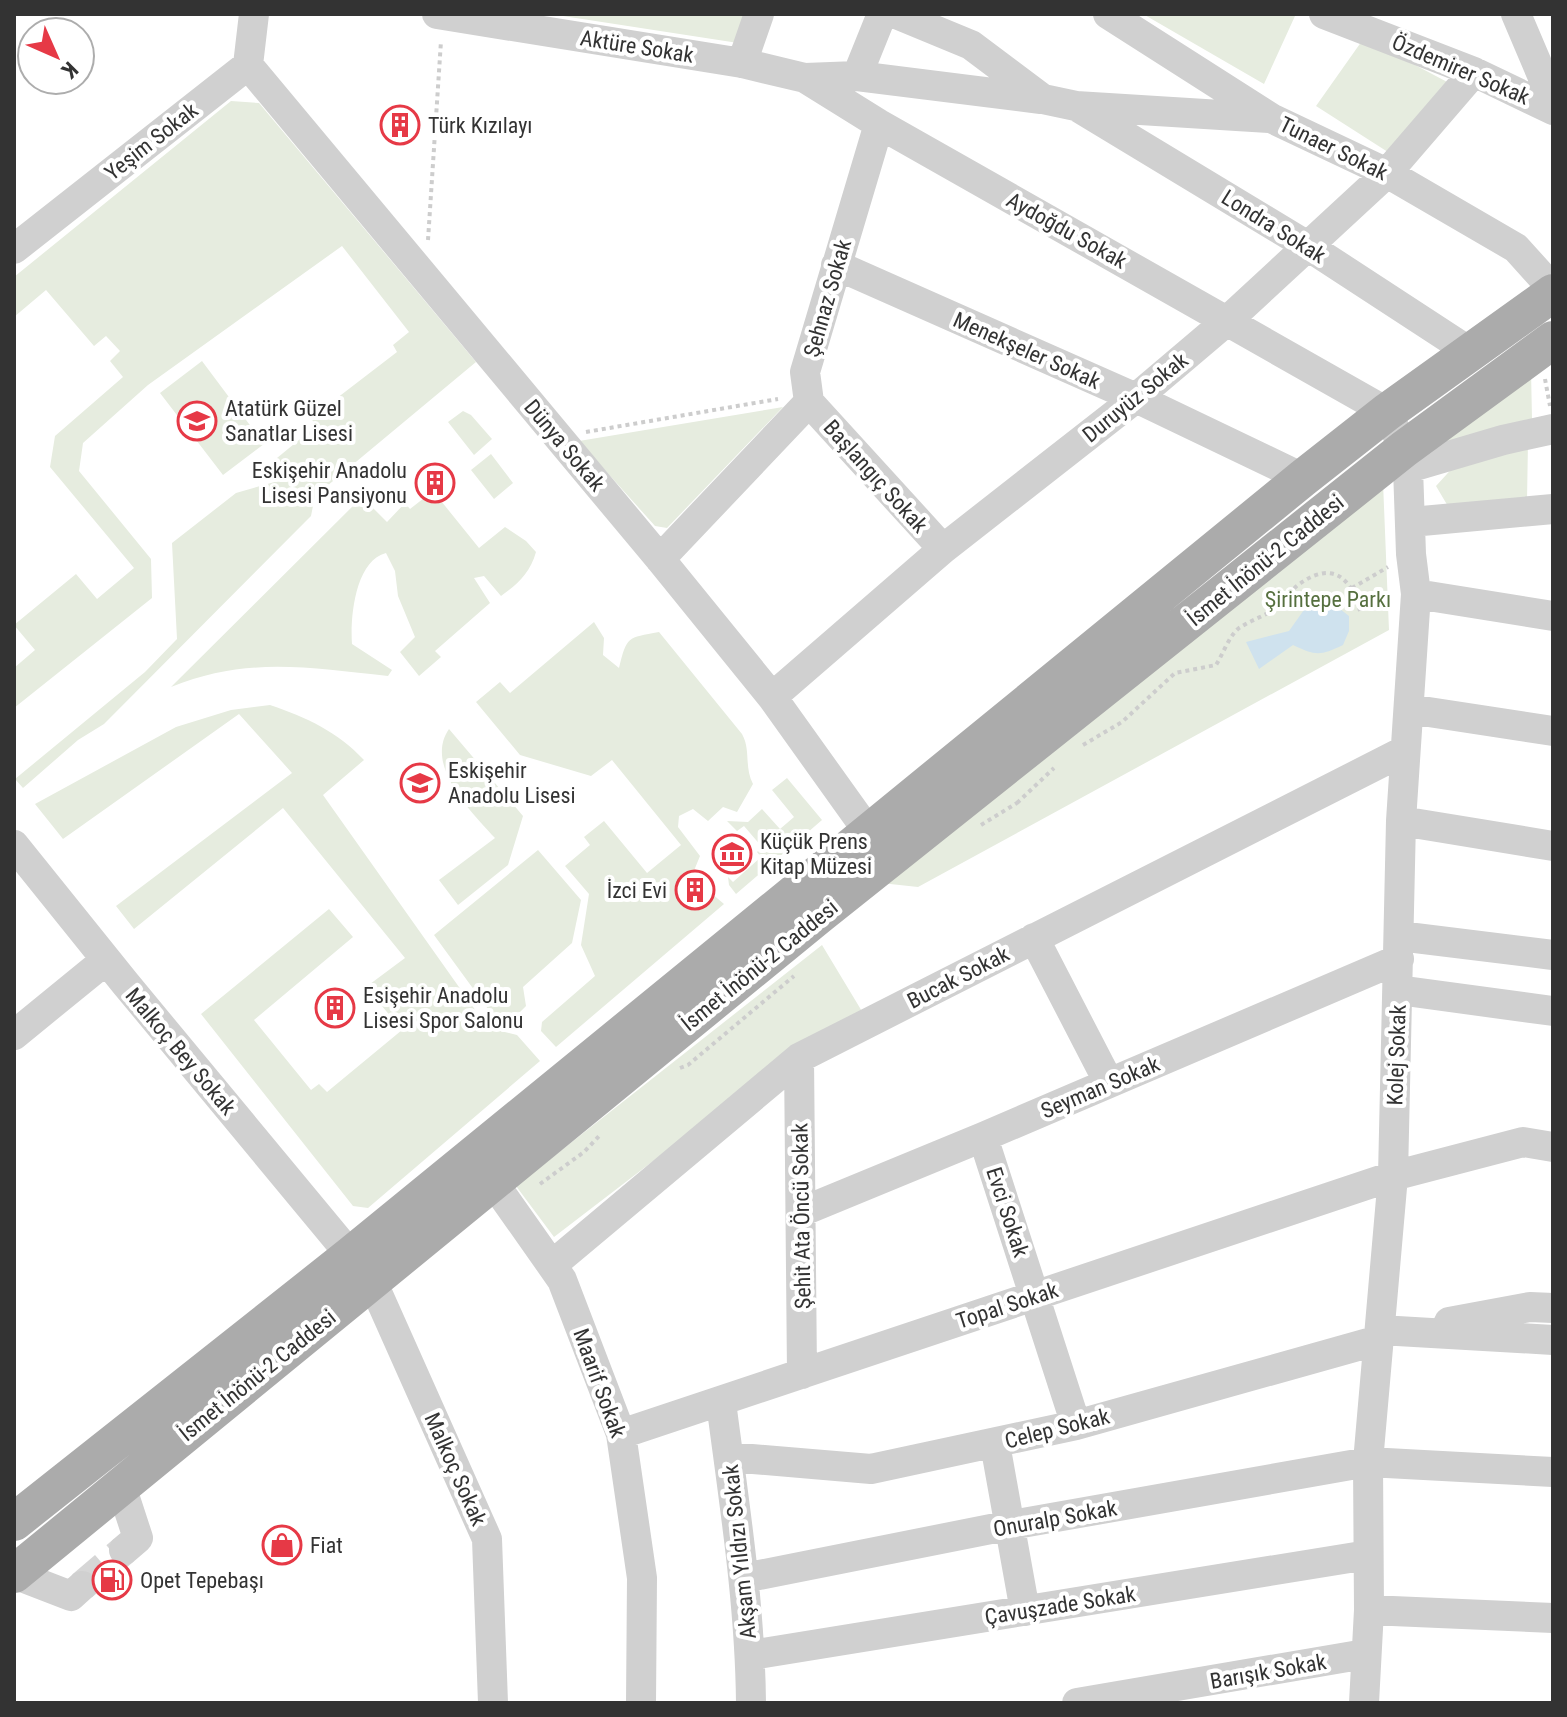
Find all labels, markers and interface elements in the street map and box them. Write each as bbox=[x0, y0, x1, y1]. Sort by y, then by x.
north arrow bbox=[16, 16, 96, 96]
street label: Aktüre Sokak bbox=[578, 25, 695, 68]
street label: Özdemirer Sokak bbox=[1388, 29, 1533, 110]
text: K bbox=[56, 57, 83, 84]
street label: Yeşim Sokak bbox=[100, 97, 203, 185]
building icon: Türk Kızılayı bbox=[379, 104, 421, 146]
street label: Tunaer Sokak bbox=[1276, 112, 1392, 185]
place label: Türk Kızılayı bbox=[428, 113, 533, 138]
street label: Londra Sokak bbox=[1217, 185, 1330, 268]
street label: Aydoğdu Sokak bbox=[1002, 187, 1131, 274]
street label: Şehnaz Sokak bbox=[799, 236, 856, 360]
street label: Menekşeler Sokak bbox=[949, 307, 1104, 394]
street label: Duruyüz Sokak bbox=[1078, 347, 1193, 447]
street label: Dünya Sokak bbox=[519, 395, 610, 496]
place label: Atatürk Güzel Sanatlar Lisesi bbox=[225, 396, 353, 446]
school or university icon: Atatürk Güzel Sanatlar Lisesi bbox=[176, 400, 218, 442]
street label: Başlangıç Sokak bbox=[819, 415, 933, 538]
place label: Eskişehir Anadolu Lisesi Pansiyonu bbox=[252, 458, 407, 508]
building icon: Eskişehir Anadolu Lisesi Pansiyonu bbox=[414, 462, 456, 504]
street label: İsmet İnönü-2 Caddesi bbox=[1182, 490, 1349, 631]
park label: Şirintepe Parkı bbox=[1265, 587, 1391, 612]
place label: Eskişehir Anadolu Lisesi bbox=[448, 758, 576, 808]
school or university icon: Eskişehir Anadolu Lisesi bbox=[399, 762, 441, 804]
place label: Küçük Prens Kitap Müzesi bbox=[760, 829, 872, 879]
museum icon: Küçük Prens Kitap Müzesi bbox=[711, 833, 753, 875]
building icon: İzci Evi bbox=[674, 869, 716, 911]
place label: İzci Evi bbox=[607, 878, 667, 903]
street label: İsmet İnönü-2 Caddesi bbox=[676, 895, 843, 1036]
street label: Bucak Sokak bbox=[903, 941, 1013, 1014]
street label: Malkoç Bey Sokak bbox=[120, 983, 241, 1120]
place label: Esişehir Anadolu Lisesi Spor Salonu bbox=[363, 983, 523, 1033]
building icon: Esişehir Anadolu Lisesi Spor Salonu bbox=[314, 987, 356, 1029]
street label: Kolej Sokak bbox=[1382, 1004, 1411, 1106]
street label: Seyman Sokak bbox=[1037, 1051, 1163, 1124]
street label: Şehit Ata Öncü Sokak bbox=[787, 1123, 816, 1309]
street label: Evci Sokak bbox=[981, 1164, 1034, 1260]
street label: Topal Sokak bbox=[953, 1277, 1061, 1334]
street label: İsmet İnönü-2 Caddesi bbox=[174, 1305, 341, 1446]
street label: Maarif Sokak bbox=[568, 1325, 631, 1441]
street label: Celep Sokak bbox=[1002, 1403, 1112, 1454]
street label: Malkoç Sokak bbox=[419, 1409, 492, 1530]
street label: Akşam Yıldızı Sokak bbox=[718, 1463, 761, 1640]
street label: Onuralp Sokak bbox=[991, 1495, 1119, 1542]
shop icon: Fiat bbox=[261, 1524, 303, 1566]
place label: Fiat bbox=[310, 1533, 343, 1558]
fuel station icon: Opet Tepebaşı bbox=[91, 1559, 133, 1601]
place label: Opet Tepebaşı bbox=[140, 1568, 264, 1593]
street label: Çavuşzade Sokak bbox=[983, 1581, 1137, 1630]
street label: Barışık Sokak bbox=[1208, 1649, 1328, 1694]

